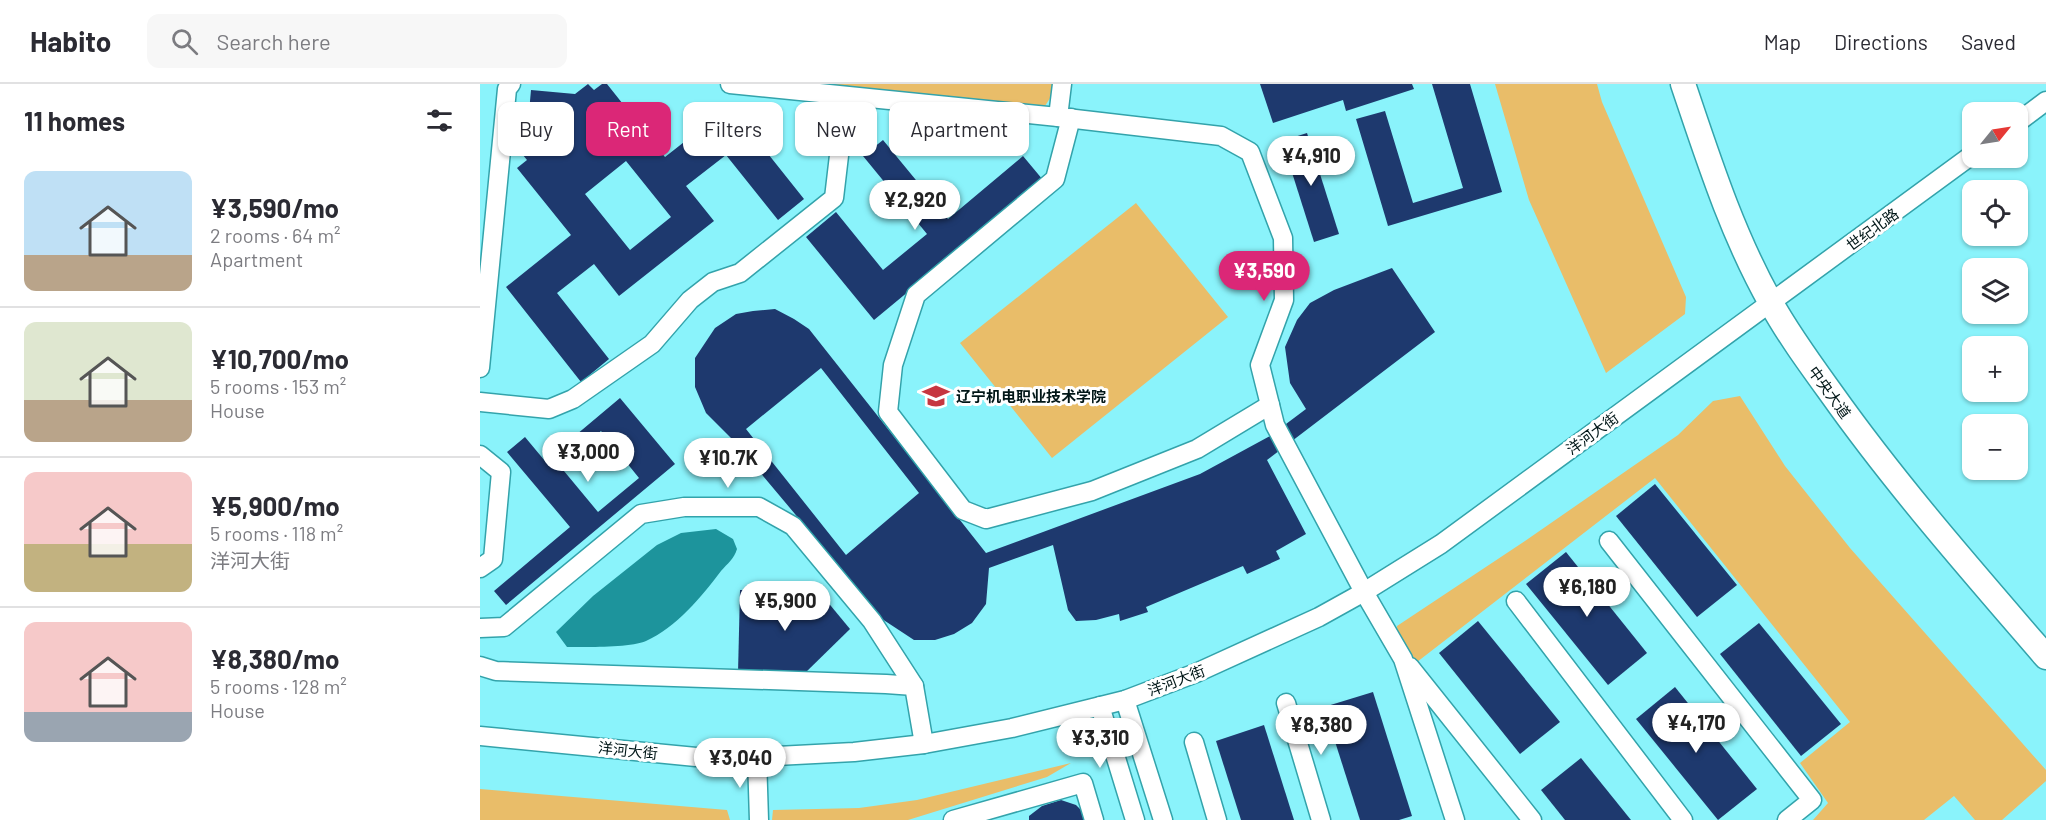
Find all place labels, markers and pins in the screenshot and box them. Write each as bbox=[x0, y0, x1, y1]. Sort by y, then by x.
pin: ¥4,910 bbox=[1262, 136, 1360, 187]
pin: ¥2,920 bbox=[866, 180, 964, 231]
pin: ¥3,590 bbox=[1215, 251, 1313, 302]
school or university icon: 辽宁机电职业技术学院 bbox=[921, 381, 951, 411]
place label: 辽宁机电职业技术学院 bbox=[956, 387, 1106, 405]
pin: ¥3,000 bbox=[539, 432, 637, 483]
pin: ¥10.7K bbox=[679, 438, 777, 489]
pin: ¥6,180 bbox=[1538, 567, 1636, 618]
pin: ¥5,900 bbox=[736, 581, 834, 632]
pin: ¥4,170 bbox=[1647, 703, 1745, 754]
pin: ¥8,380 bbox=[1272, 705, 1370, 756]
pin: ¥3,310 bbox=[1051, 718, 1149, 769]
pin: ¥3,040 bbox=[691, 738, 789, 789]

